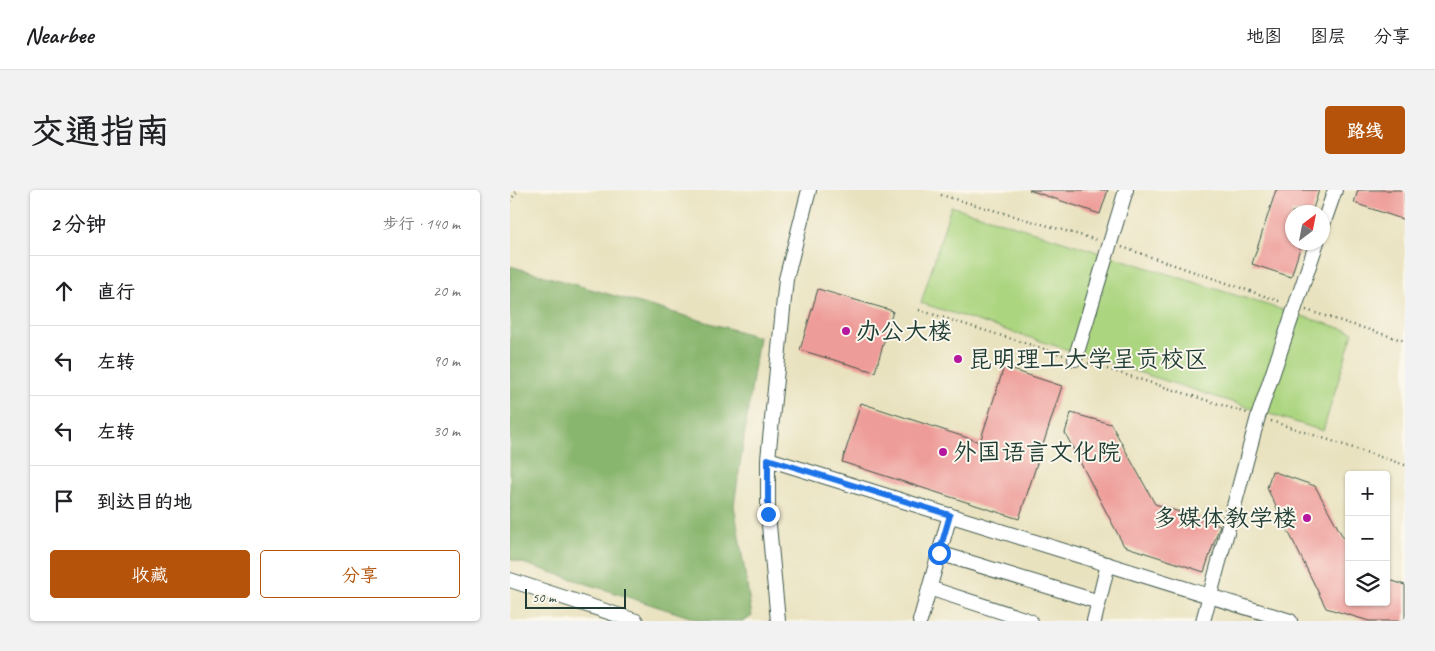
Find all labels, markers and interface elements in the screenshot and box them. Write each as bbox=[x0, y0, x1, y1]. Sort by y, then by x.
text: Nearbee bbox=[25, 20, 93, 50]
text: 地图 bbox=[1246, 25, 1282, 47]
text: 图层 bbox=[1310, 25, 1346, 47]
text: 分享 bbox=[1374, 25, 1410, 47]
button: 路线 bbox=[1325, 106, 1405, 154]
text: 交通指南 bbox=[30, 109, 170, 154]
north arrow bbox=[1285, 205, 1330, 250]
text: 2 分钟 bbox=[50, 211, 107, 237]
text: 步行 · 140 m bbox=[383, 214, 460, 234]
icon: ahead bbox=[50, 277, 78, 305]
text: 直行 bbox=[97, 280, 135, 304]
text: 20 m bbox=[433, 281, 460, 301]
place label: 办公大楼 bbox=[856, 316, 952, 346]
marker: 办公大楼 bbox=[840, 325, 852, 337]
place label: 昆明理工大学呈贡校区 bbox=[968, 344, 1208, 374]
icon: left bbox=[50, 347, 78, 375]
text: 左转 bbox=[97, 350, 135, 374]
text: 90 m bbox=[433, 351, 460, 371]
marker: 昆明理工大学呈贡校区 bbox=[952, 353, 964, 365]
icon: left bbox=[50, 417, 78, 445]
text: 左转 bbox=[97, 420, 135, 444]
text: 30 m bbox=[433, 421, 460, 441]
place label: 外国语言文化院 bbox=[953, 437, 1121, 467]
marker: 外国语言文化院 bbox=[937, 446, 949, 458]
map controls bbox=[1345, 471, 1390, 606]
button: + bbox=[1345, 471, 1390, 516]
icon: arrive bbox=[50, 487, 78, 515]
text: 到达目的地 bbox=[97, 490, 192, 514]
route end bbox=[757, 503, 780, 526]
place label: 多媒体教学楼 bbox=[1153, 503, 1297, 533]
marker: 多媒体教学楼 bbox=[1301, 512, 1313, 524]
button: − bbox=[1345, 516, 1390, 561]
route start bbox=[928, 542, 951, 565]
button: 收藏 bbox=[50, 550, 250, 598]
button: 分享 bbox=[260, 550, 460, 598]
button: layers bbox=[1345, 561, 1390, 606]
scale bar bbox=[525, 586, 626, 609]
text: 50 m bbox=[532, 589, 556, 606]

